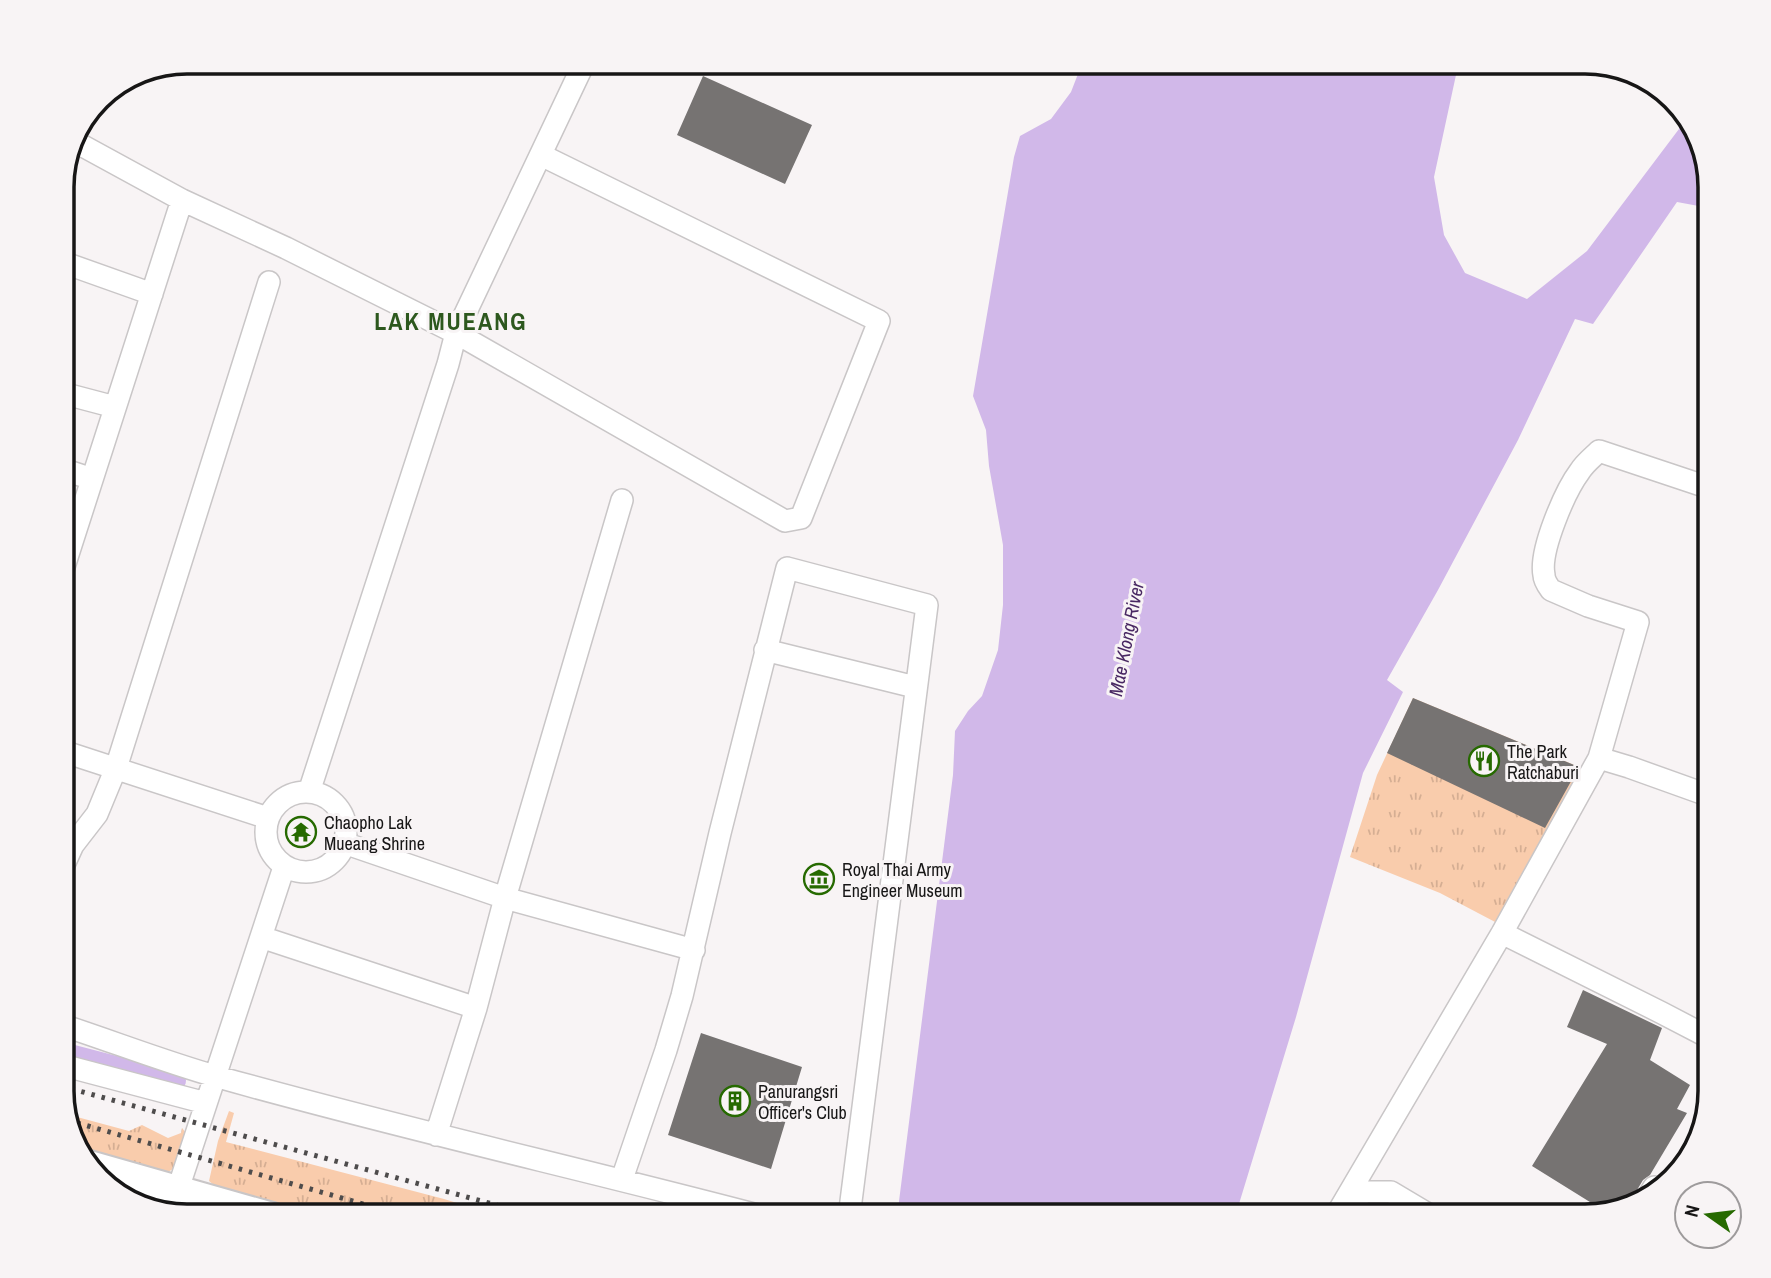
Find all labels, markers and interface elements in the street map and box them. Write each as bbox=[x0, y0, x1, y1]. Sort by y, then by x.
district label: LAK MUEANG bbox=[374, 305, 528, 337]
water label: Mae Klong River bbox=[1102, 579, 1150, 698]
place label: The Park Ratchaburi bbox=[1507, 739, 1579, 785]
restaurant icon: The Park Ratchaburi bbox=[1467, 744, 1501, 778]
place label: Chaopho Lak Mueang Shrine bbox=[324, 810, 425, 856]
temple icon: Chaopho Lak Mueang Shrine bbox=[284, 815, 318, 849]
place label: Royal Thai Army Engineer Museum bbox=[842, 857, 963, 903]
museum icon: Royal Thai Army Engineer Museum bbox=[802, 862, 836, 896]
place label: Panurangsri Officer's Club bbox=[758, 1079, 847, 1125]
building icon: Panurangsri Officer's Club bbox=[718, 1084, 752, 1118]
north arrow bbox=[1673, 1180, 1743, 1250]
text: N bbox=[1678, 1202, 1705, 1219]

